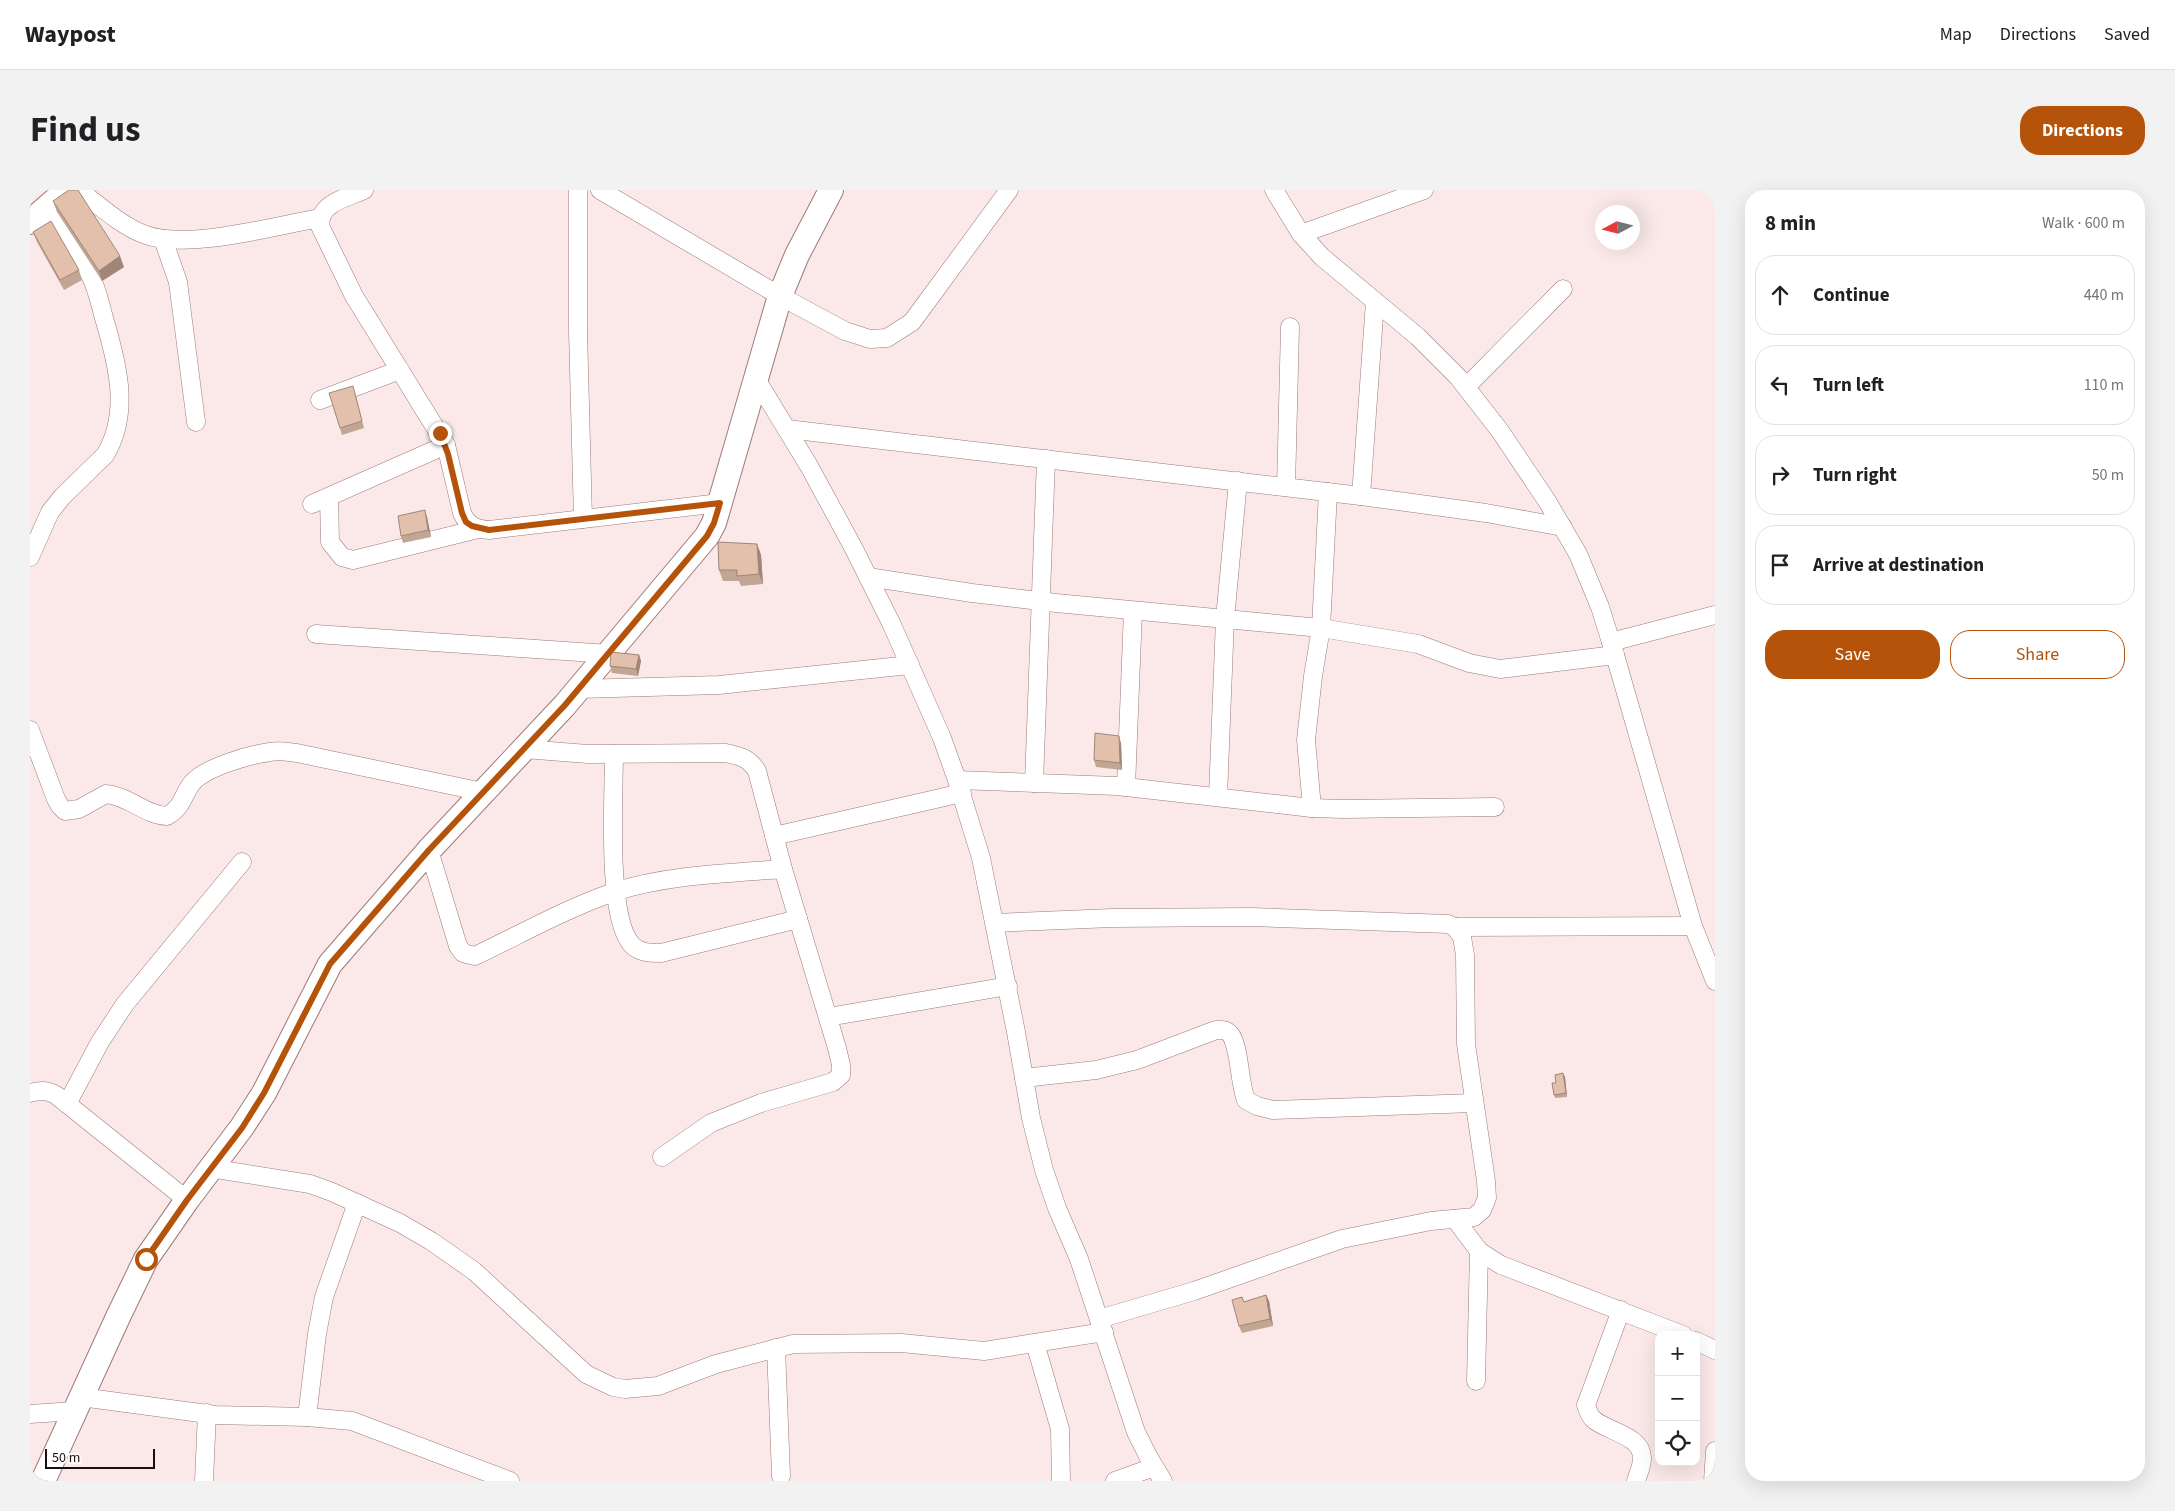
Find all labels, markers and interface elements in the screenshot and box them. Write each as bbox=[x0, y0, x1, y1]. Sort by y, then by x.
text: Waypost bbox=[25, 17, 116, 52]
text: Map bbox=[1940, 22, 1972, 47]
text: Directions bbox=[2000, 22, 2076, 47]
text: Saved bbox=[2104, 22, 2150, 47]
text: Find us bbox=[30, 105, 140, 155]
button: Directions bbox=[2020, 106, 2145, 155]
north arrow bbox=[1595, 205, 1640, 250]
text: 8 min bbox=[1765, 208, 1816, 238]
text: Walk · 600 m bbox=[2042, 212, 2125, 234]
icon: ahead bbox=[1766, 281, 1794, 309]
text: Continue bbox=[1813, 282, 1890, 309]
text: 440 m bbox=[2084, 284, 2124, 306]
icon: left bbox=[1766, 371, 1794, 399]
text: Turn left bbox=[1813, 372, 1884, 399]
text: 110 m bbox=[2084, 374, 2124, 396]
route end bbox=[429, 422, 452, 445]
icon: right bbox=[1766, 461, 1794, 489]
text: Turn right bbox=[1813, 462, 1897, 489]
text: 50 m bbox=[2092, 464, 2124, 486]
icon: arrive bbox=[1766, 551, 1794, 579]
text: Arrive at destination bbox=[1813, 552, 1984, 579]
button: Save bbox=[1765, 630, 1940, 679]
button: Share bbox=[1950, 630, 2125, 679]
route start bbox=[135, 1248, 158, 1271]
map controls bbox=[1655, 1331, 1700, 1466]
button: + bbox=[1655, 1331, 1700, 1376]
button: − bbox=[1655, 1376, 1700, 1421]
button: locate bbox=[1655, 1421, 1700, 1466]
scale bar bbox=[45, 1446, 155, 1469]
text: 50 m bbox=[52, 1448, 80, 1468]

